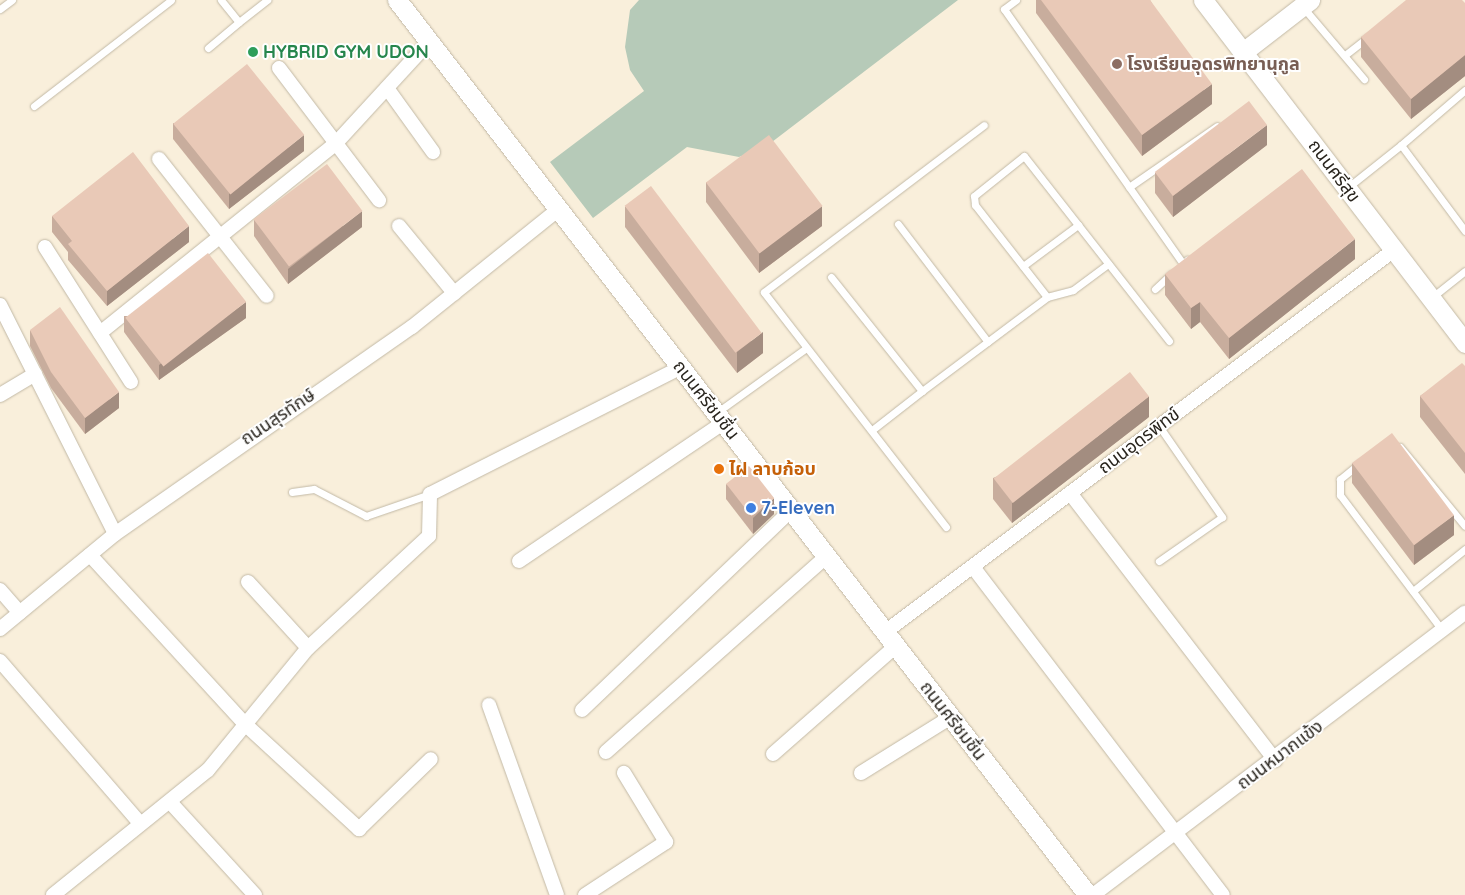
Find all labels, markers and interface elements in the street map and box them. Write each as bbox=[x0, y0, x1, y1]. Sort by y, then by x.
place label: HYBRID GYM UDON bbox=[263, 41, 429, 63]
marker: HYBRID GYM UDON bbox=[247, 46, 259, 58]
place label: โรงเรียนอุดรพิทยานุกูล bbox=[1127, 53, 1300, 75]
marker: โรงเรียนอุดรพิทยานุกูล bbox=[1111, 58, 1123, 70]
street label: ถนนศรีสุข bbox=[1303, 135, 1365, 207]
street label: ถนนศรีชมชื่น bbox=[668, 356, 744, 444]
street label: ถนนสุรทักษ์ bbox=[237, 384, 319, 450]
street label: ถนนอุดรพิทข์ bbox=[1094, 403, 1184, 479]
place label: ไฝ ลาบก้อบ bbox=[729, 458, 816, 480]
marker: ไฝ ลาบก้อบ bbox=[713, 463, 725, 475]
place label: 7-Eleven bbox=[761, 497, 835, 519]
marker: 7-Eleven bbox=[745, 502, 757, 514]
street label: ถนนศรีชมชื่น bbox=[915, 677, 991, 765]
street label: ถนนหมากแข้ง bbox=[1233, 716, 1327, 794]

